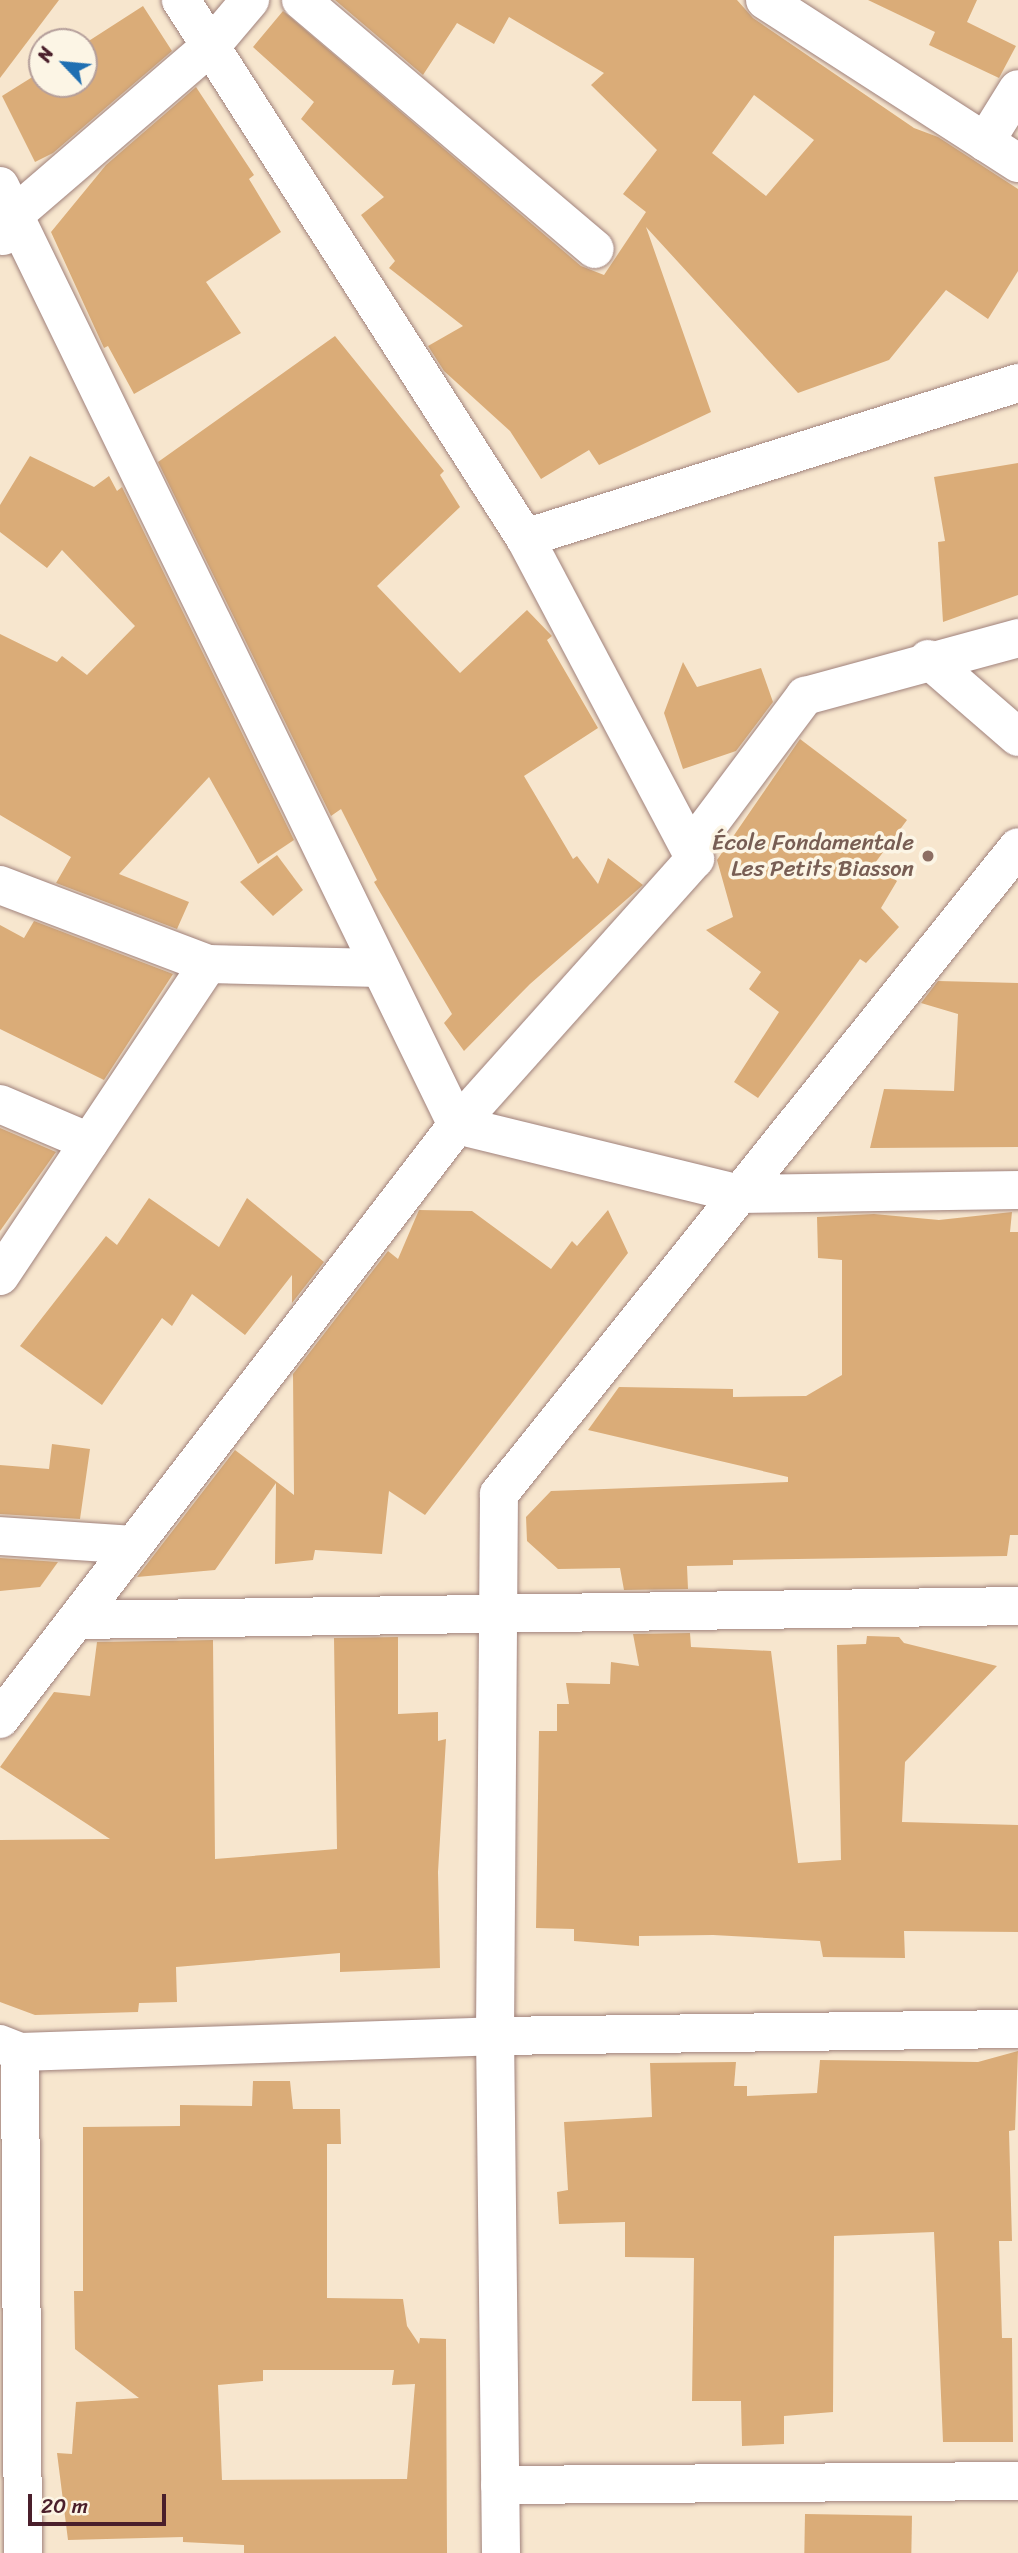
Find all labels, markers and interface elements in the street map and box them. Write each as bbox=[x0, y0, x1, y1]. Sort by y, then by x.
north arrow bbox=[28, 28, 98, 98]
text: N bbox=[28, 41, 63, 68]
place label: École Fondamentale Les Petits Biasson bbox=[712, 829, 914, 883]
marker: École Fondamentale Les Petits Biasson bbox=[920, 848, 936, 864]
scale bar bbox=[32, 2480, 170, 2524]
text: 20 m bbox=[41, 2487, 88, 2525]

